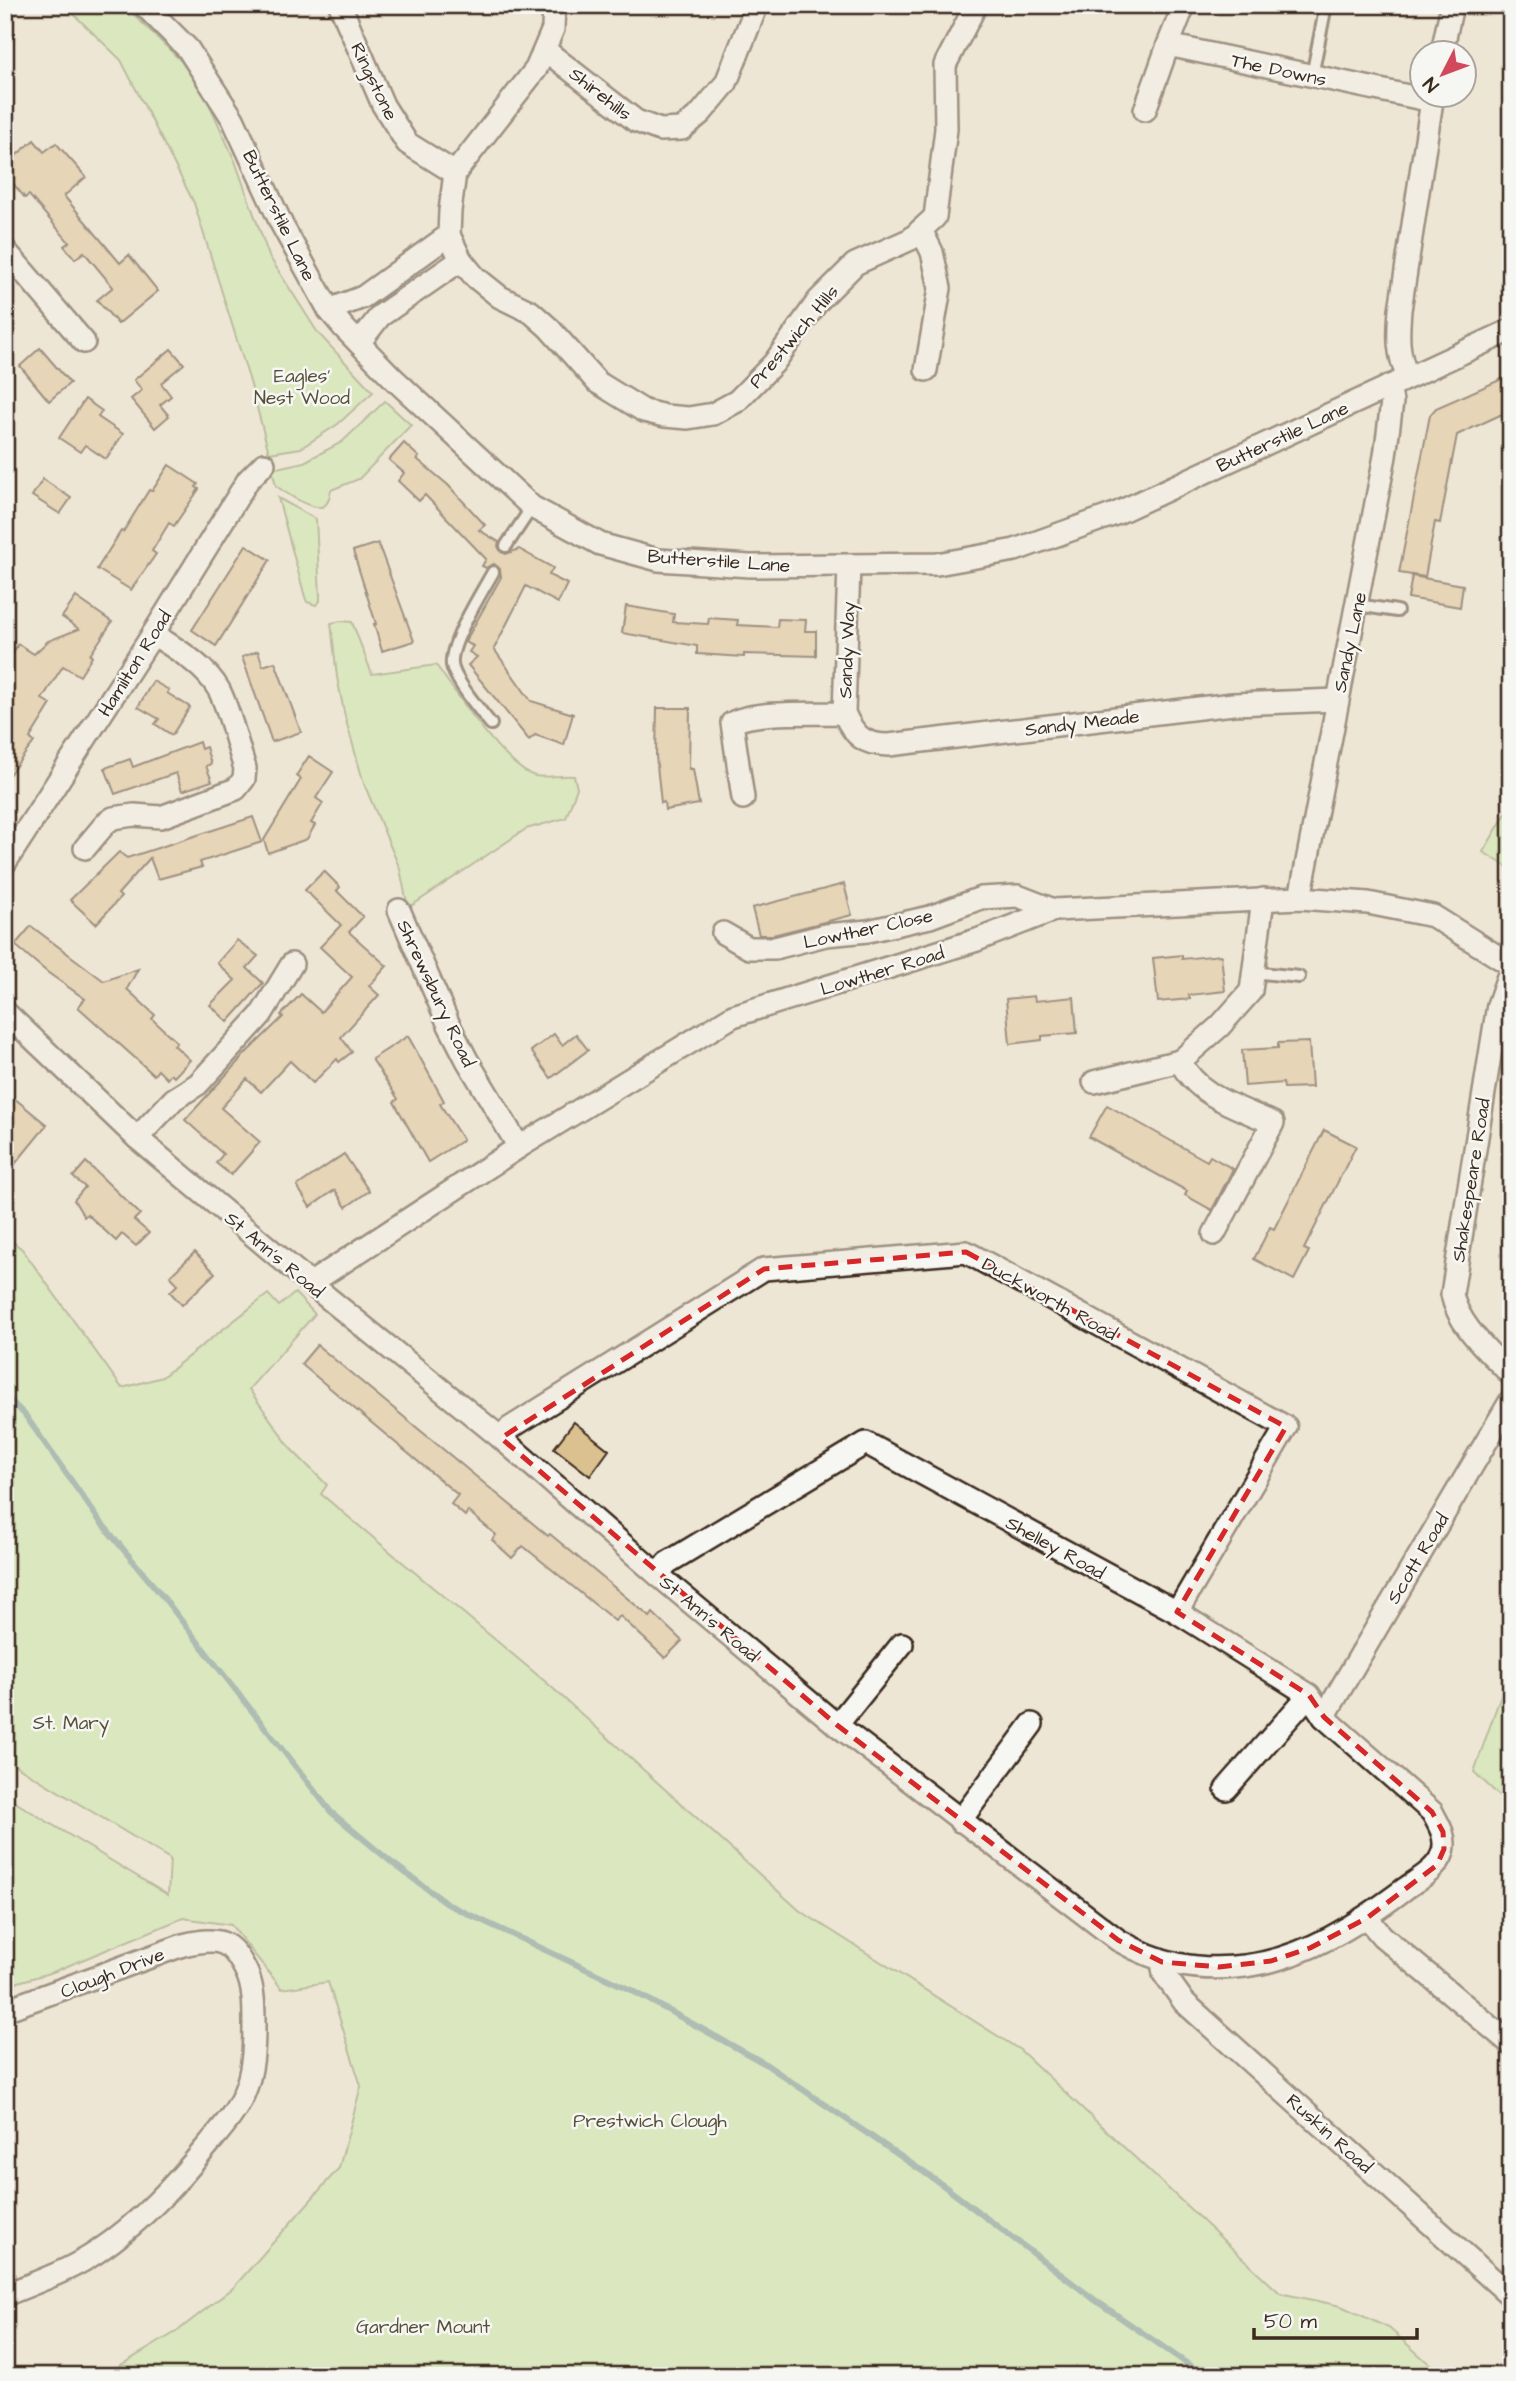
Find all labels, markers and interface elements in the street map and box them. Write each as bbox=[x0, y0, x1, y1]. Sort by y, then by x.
street label: Ringstone bbox=[342, 38, 404, 125]
north arrow bbox=[1408, 38, 1478, 108]
street label: The Downs bbox=[1229, 47, 1329, 94]
street label: Shirehills bbox=[563, 61, 637, 127]
text: N bbox=[1417, 71, 1446, 98]
street label: Butterstile Lane bbox=[235, 146, 322, 286]
street label: Prestwich Hills bbox=[743, 280, 845, 394]
park label: Eagles' Nest Wood bbox=[254, 363, 350, 412]
street label: Butterstile Lane bbox=[1212, 395, 1353, 480]
street label: Butterstile Lane bbox=[647, 543, 791, 580]
street label: Sandy Lane bbox=[1327, 590, 1375, 695]
street label: Sandy Way bbox=[832, 600, 864, 699]
street label: Hamilton Road bbox=[92, 605, 179, 722]
street label: Sandy Meade bbox=[1024, 703, 1141, 745]
street label: Lowther Close bbox=[801, 903, 935, 956]
street label: Shrewsbury Road bbox=[389, 916, 482, 1072]
street label: Lowther Road bbox=[817, 940, 948, 1003]
street label: Shakespeare Road bbox=[1445, 1096, 1498, 1264]
street label: St Ann's Road bbox=[218, 1205, 330, 1305]
street label: Duckworth Road bbox=[977, 1251, 1122, 1348]
street label: Scott Road bbox=[1381, 1508, 1456, 1609]
street label: Shelley Road bbox=[1000, 1510, 1110, 1588]
street label: St Ann's Road bbox=[653, 1569, 765, 1669]
park label: St. Mary bbox=[33, 1710, 110, 1738]
street label: Clough Drive bbox=[57, 1941, 169, 2007]
street label: Ruskin Road bbox=[1280, 2088, 1378, 2180]
park label: Prestwich Clough bbox=[573, 2108, 727, 2136]
scale bar bbox=[1254, 2297, 1416, 2341]
text: 50 m bbox=[1264, 2307, 1318, 2336]
park label: Gardner Mount bbox=[356, 2314, 490, 2341]

